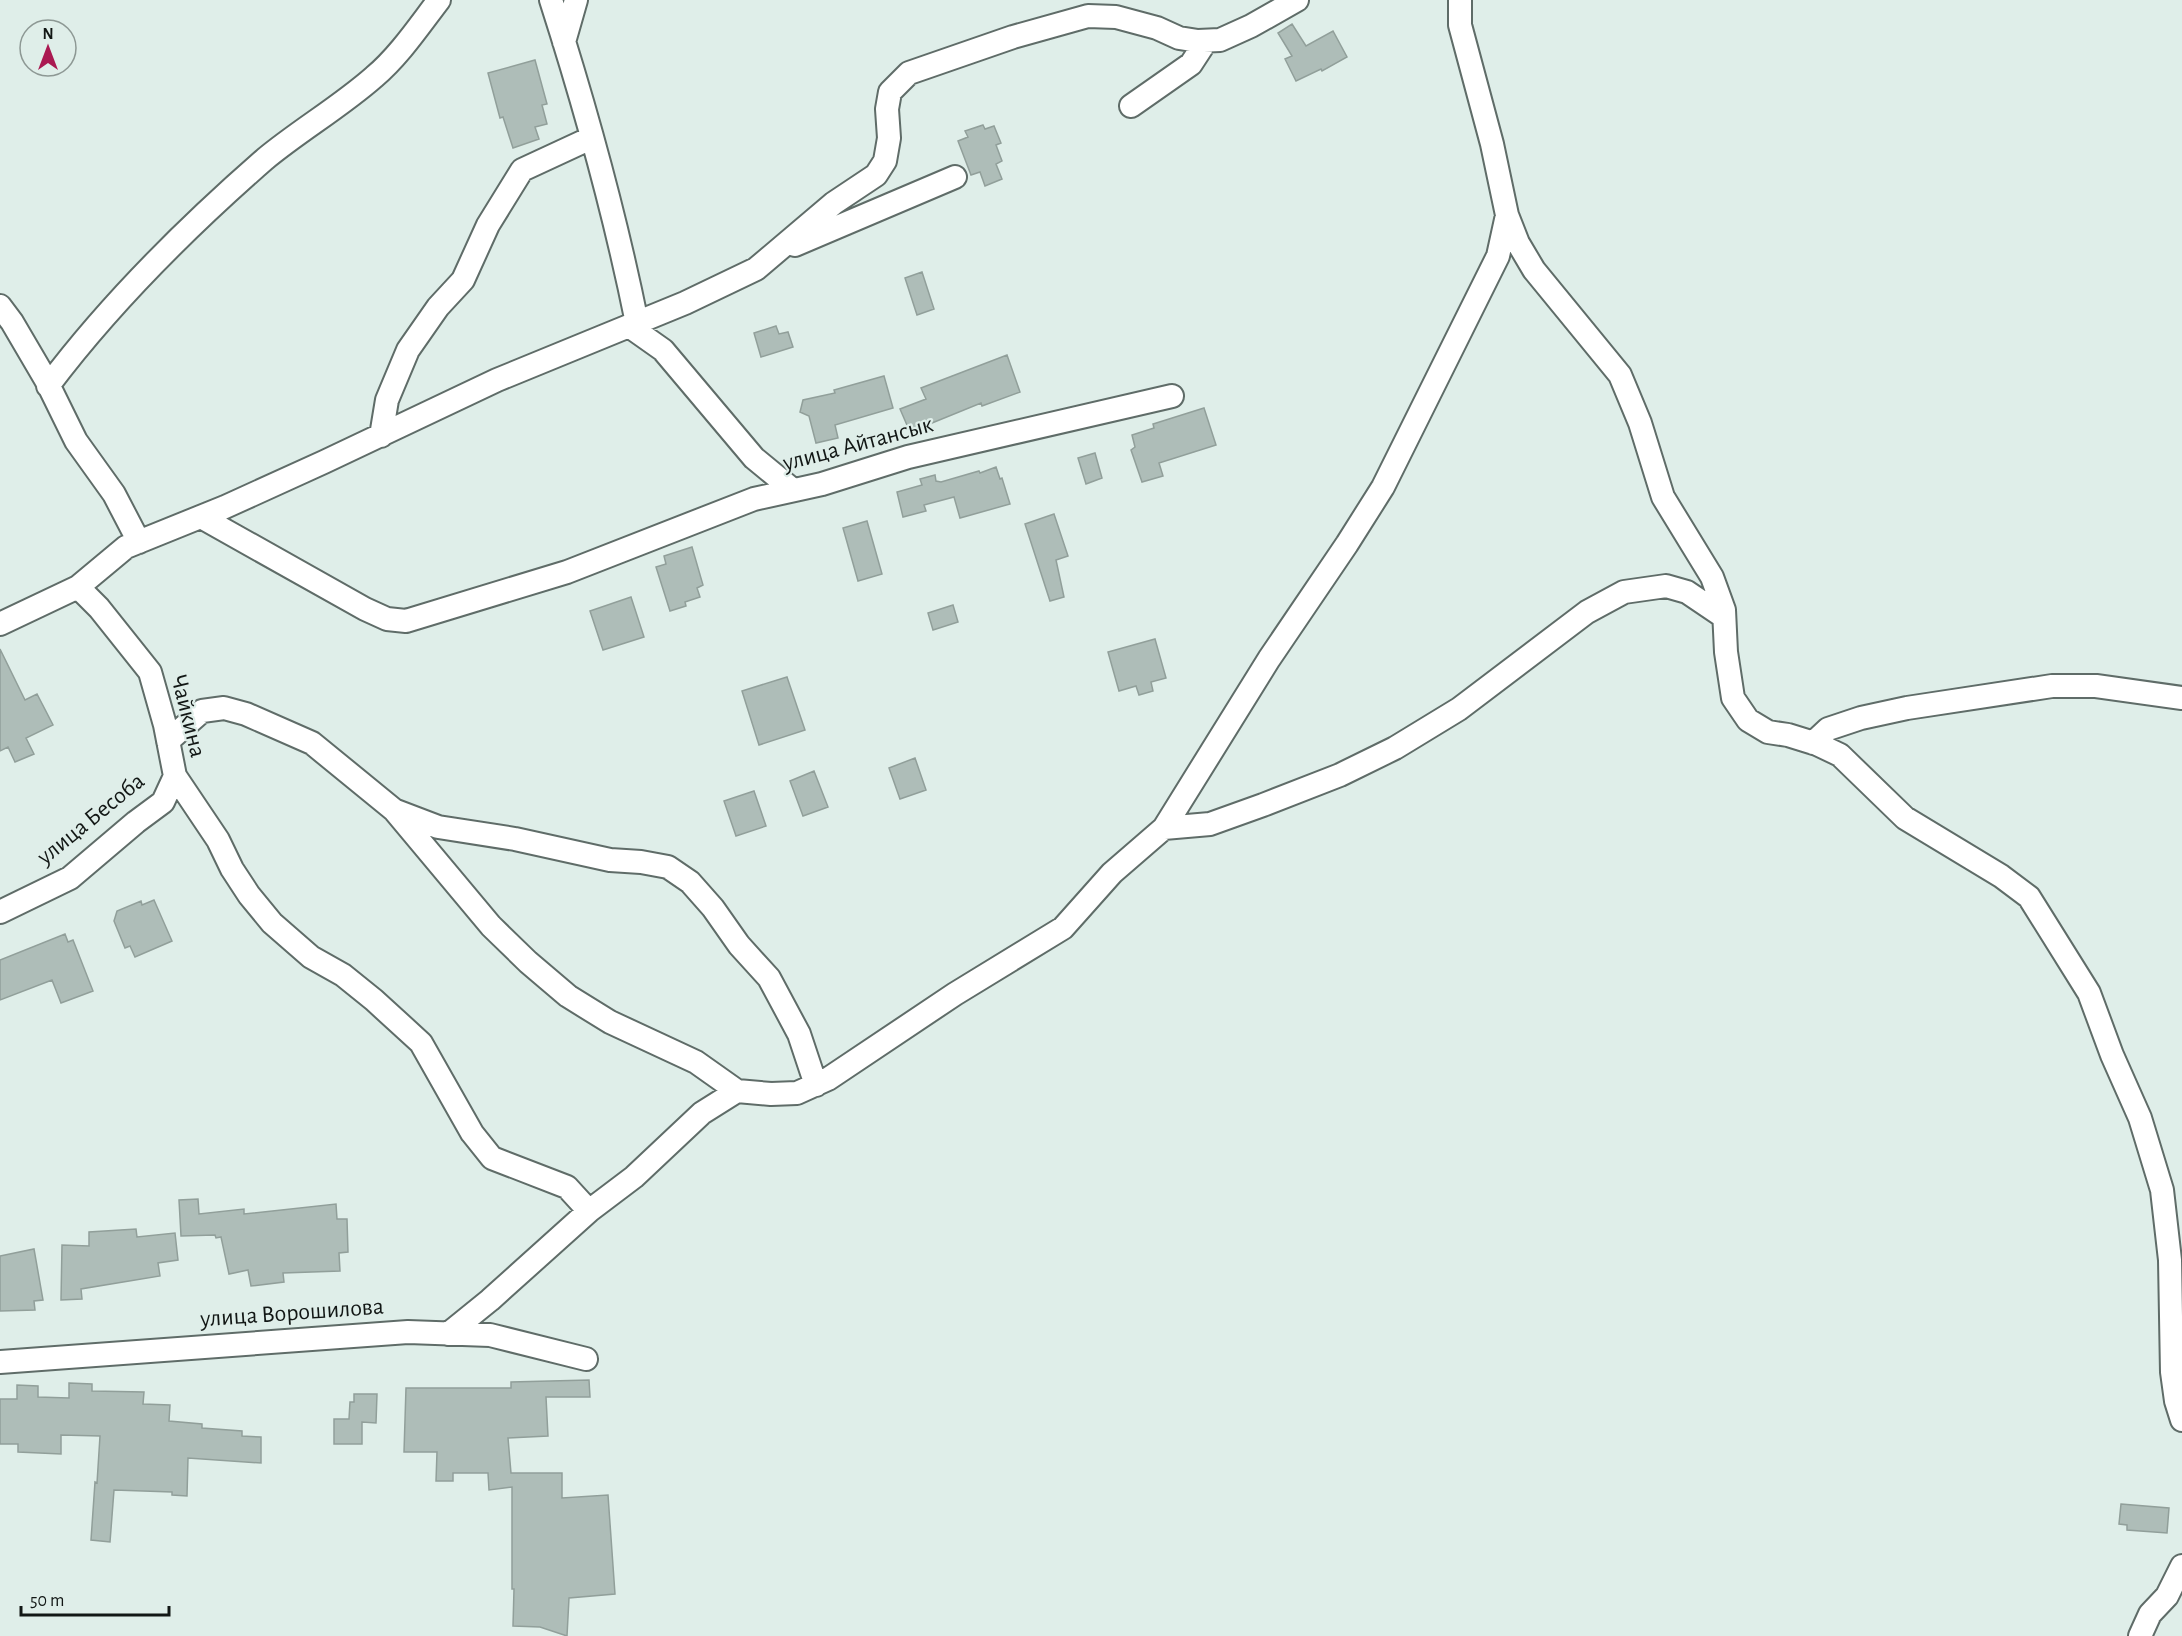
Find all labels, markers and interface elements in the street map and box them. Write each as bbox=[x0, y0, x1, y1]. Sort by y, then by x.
north arrow bbox=[18, 18, 78, 78]
text: N bbox=[42, 26, 54, 42]
street label: улица Айтансык bbox=[779, 412, 936, 476]
street label: Чайкина bbox=[166, 672, 210, 760]
street label: улица Бесоба bbox=[32, 769, 149, 870]
street label: улица Ворошилова bbox=[198, 1295, 385, 1331]
scale bar bbox=[21, 1579, 170, 1617]
text: 50 m bbox=[30, 1592, 64, 1610]

